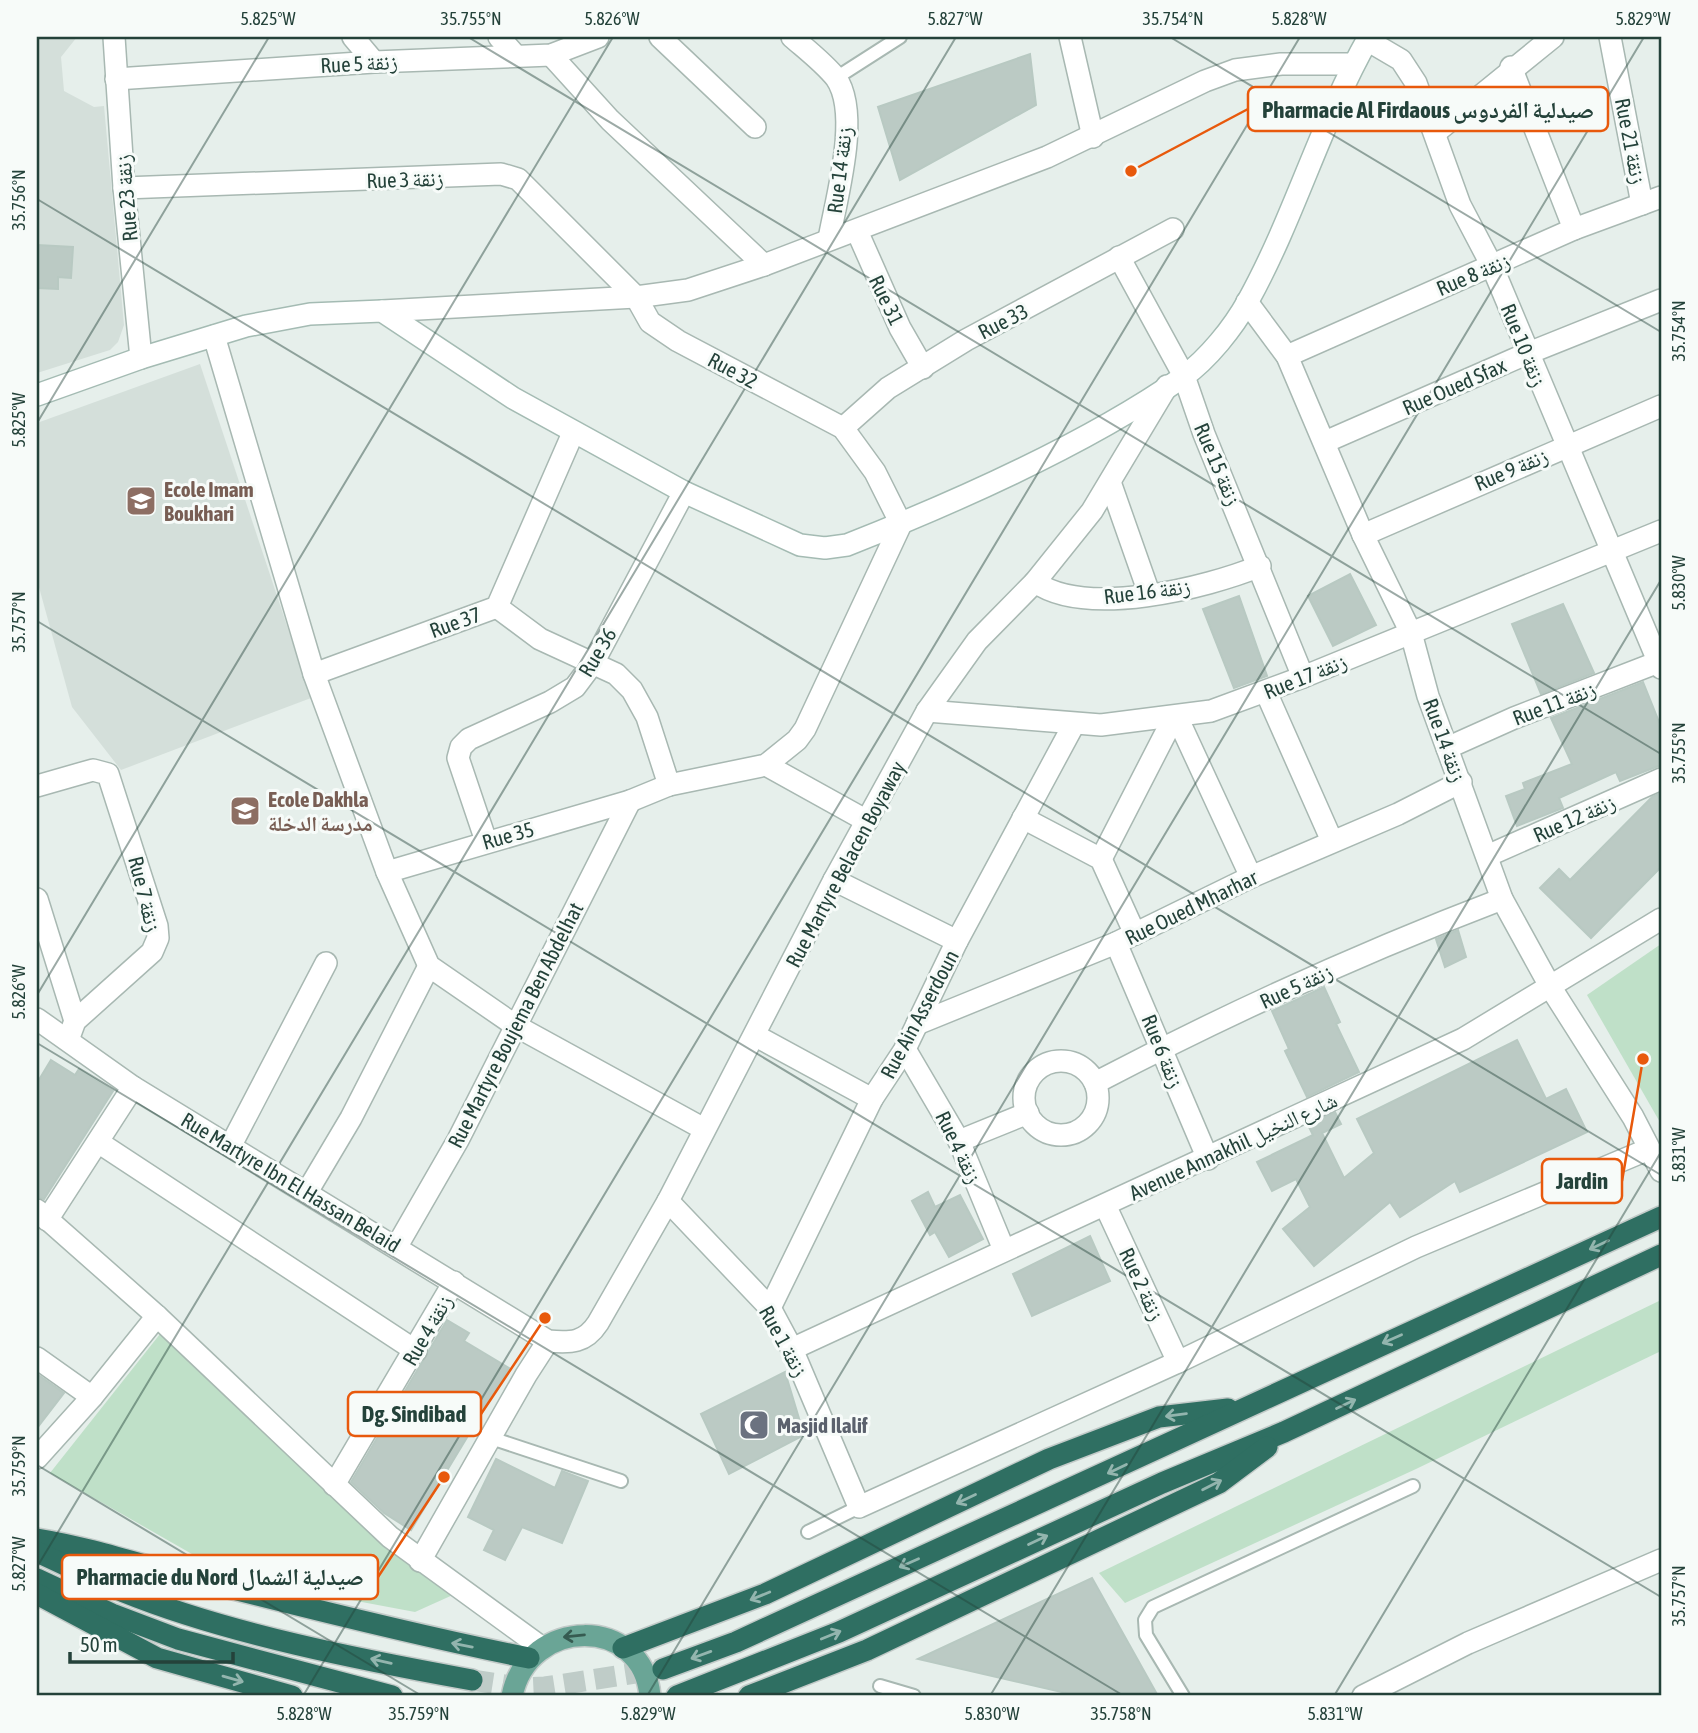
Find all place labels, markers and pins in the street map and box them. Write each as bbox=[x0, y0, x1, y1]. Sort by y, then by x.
callout: Pharmacie Al Firdaous صيدلية الفردوس bbox=[1248, 87, 1608, 131]
place label: Ecole Imam Boukhari bbox=[164, 477, 254, 525]
school or university icon: Ecole Imam Boukhari bbox=[124, 484, 158, 518]
place label: Ecole Dakhla مدرسة الدخلة bbox=[268, 787, 373, 835]
school or university icon: Ecole Dakhla مدرسة الدخلة bbox=[228, 794, 262, 828]
callout: Jardin bbox=[1542, 1159, 1622, 1203]
callout: Dg. Sindibad bbox=[348, 1392, 481, 1436]
mosque icon: Masjid Ilalif bbox=[737, 1408, 771, 1442]
place label: Masjid Ilalif bbox=[777, 1413, 868, 1437]
callout: Pharmacie du Nord صيدلية الشمال bbox=[62, 1555, 378, 1599]

